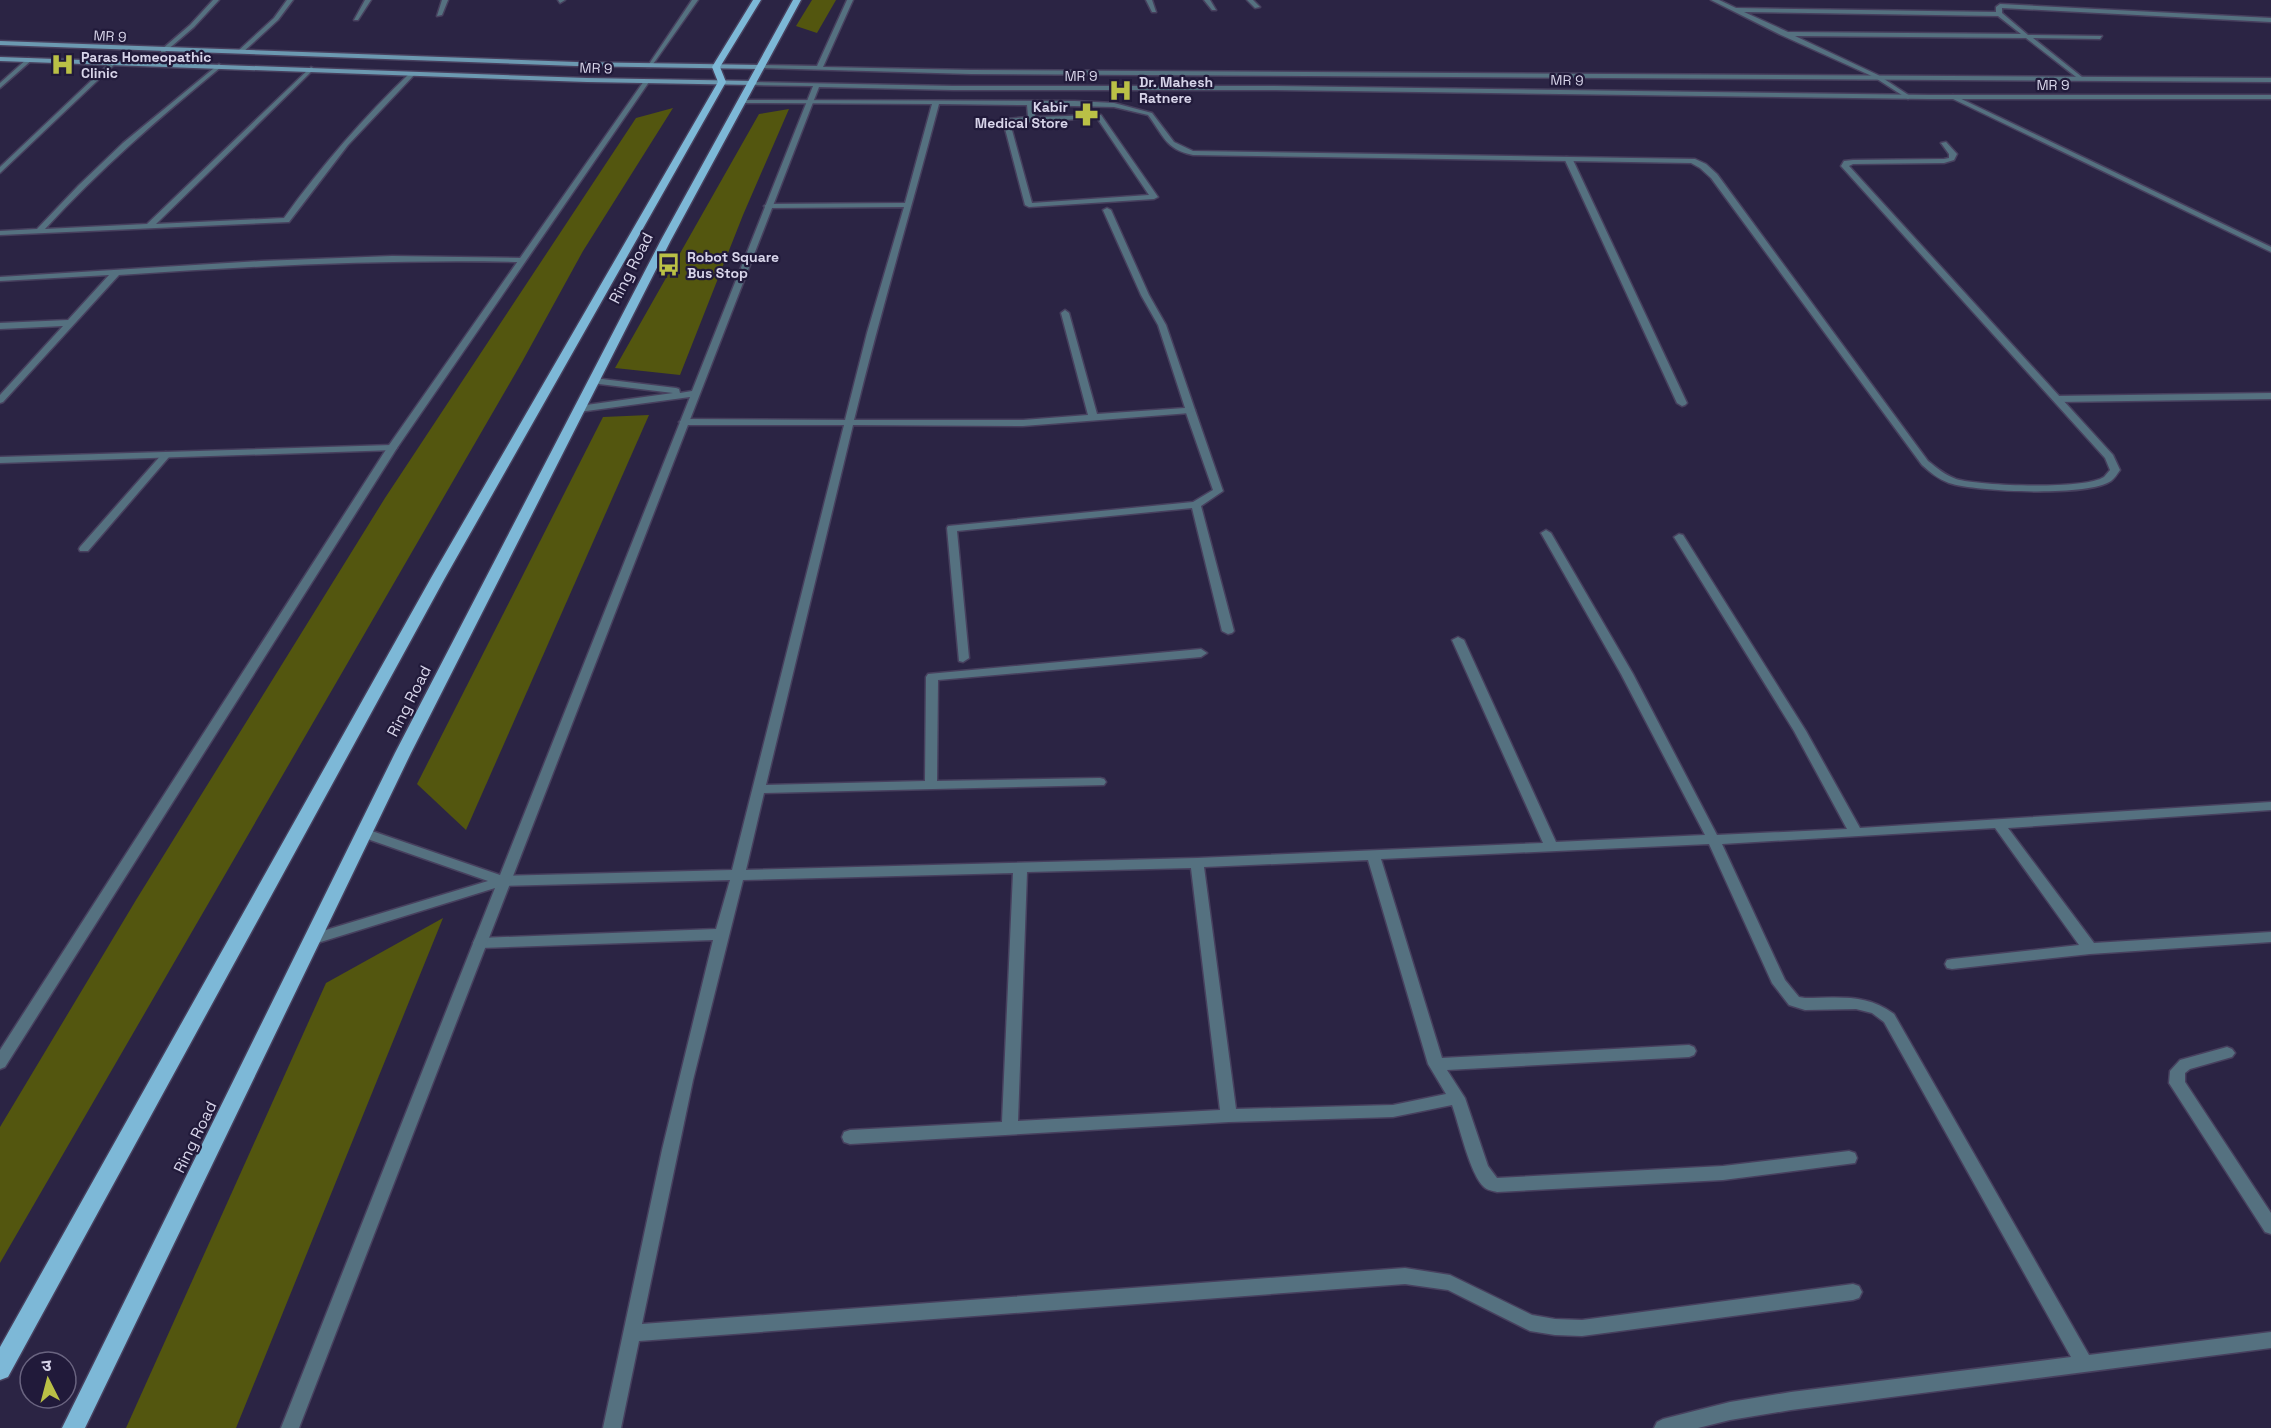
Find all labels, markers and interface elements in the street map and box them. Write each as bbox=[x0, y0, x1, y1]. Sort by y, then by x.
street label: MR 9 bbox=[93, 26, 127, 46]
place label: Paras Homeopathic Clinic bbox=[81, 48, 212, 82]
hospital icon: Paras Homeopathic Clinic bbox=[50, 52, 76, 78]
street label: MR 9 bbox=[579, 58, 613, 78]
street label: MR 9 bbox=[1064, 67, 1098, 85]
street label: MR 9 bbox=[1550, 71, 1584, 89]
place label: Dr. Mahesh Ratnere bbox=[1139, 73, 1213, 107]
street label: MR 9 bbox=[2036, 76, 2070, 94]
hospital icon: Dr. Mahesh Ratnere bbox=[1108, 77, 1134, 103]
place label: Kabir Medical Store bbox=[975, 98, 1068, 132]
pharmacy icon: Kabir Medical Store bbox=[1073, 102, 1099, 128]
street label: Ring Road bbox=[604, 229, 658, 307]
place label: Robot Square Bus Stop bbox=[687, 248, 779, 282]
bus stop icon: Robot Square Bus Stop bbox=[656, 252, 682, 278]
street label: Ring Road bbox=[382, 662, 436, 740]
street label: Ring Road bbox=[169, 1098, 221, 1176]
north arrow bbox=[18, 1350, 78, 1410]
text: उ bbox=[41, 1355, 53, 1377]

